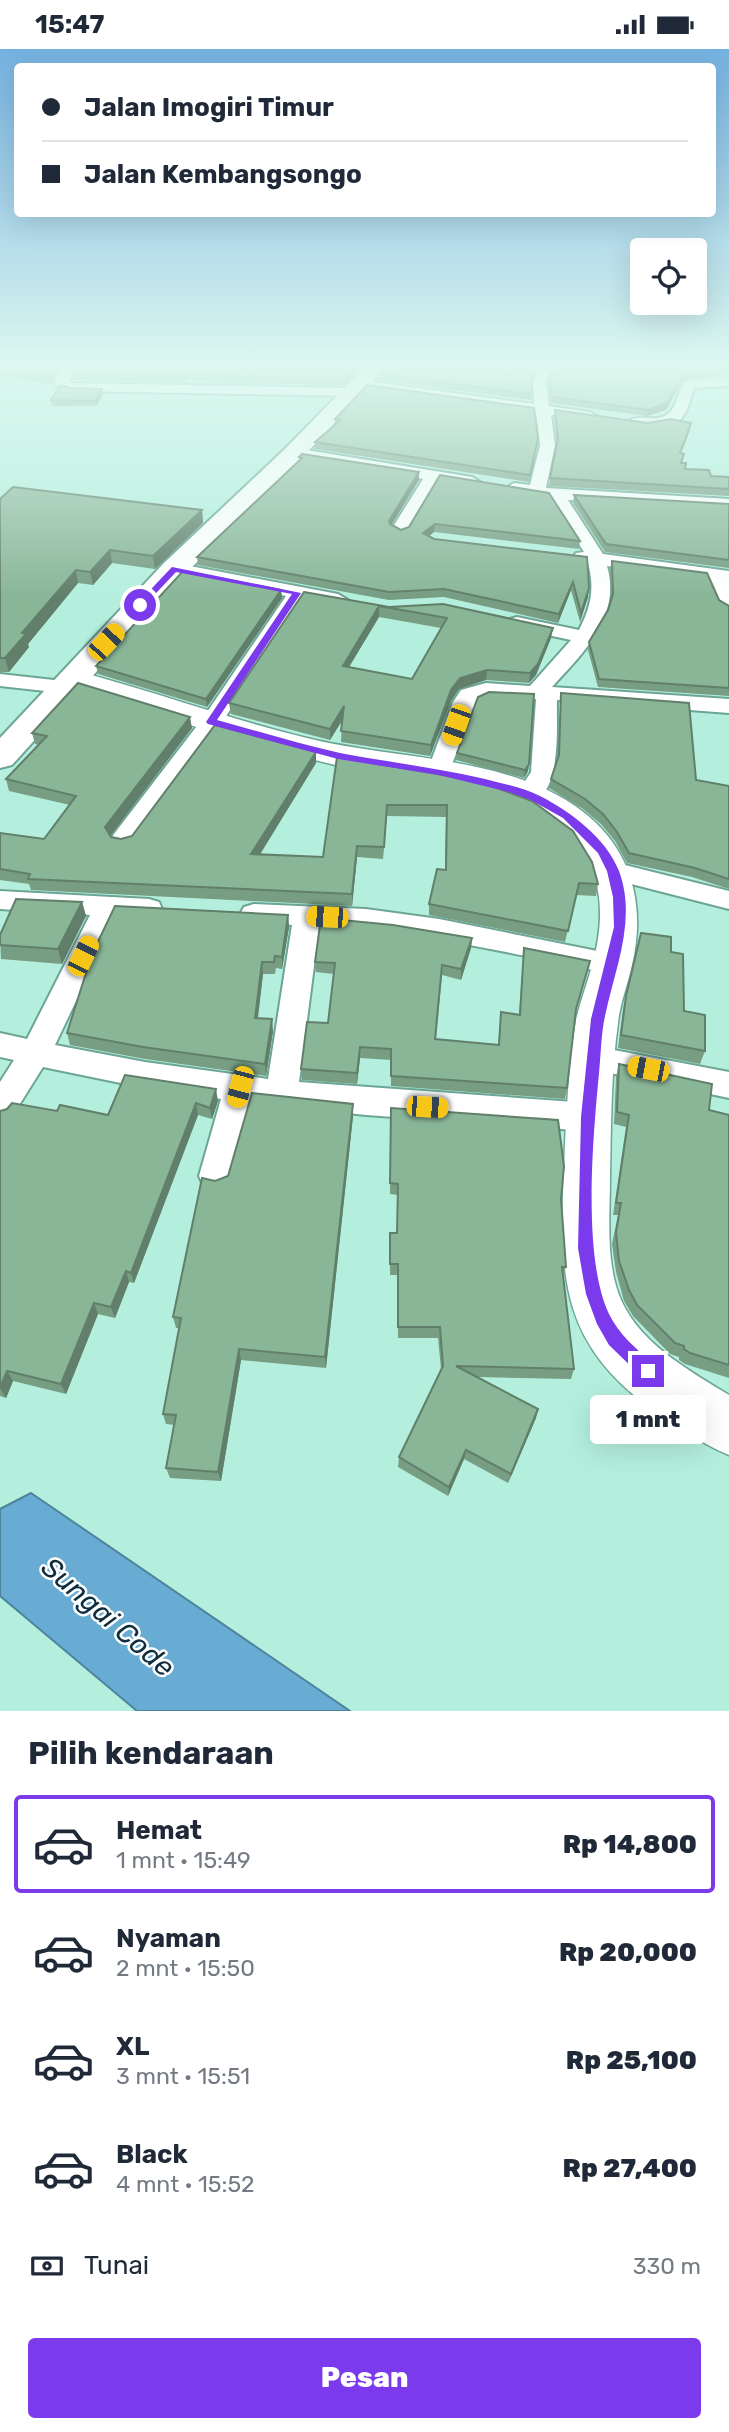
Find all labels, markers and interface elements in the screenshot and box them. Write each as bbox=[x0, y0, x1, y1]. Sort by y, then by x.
text: 15:47 bbox=[35, 9, 104, 40]
text: Jalan Imogiri Timur bbox=[84, 92, 334, 123]
text: Jalan Kembangsongo bbox=[84, 159, 362, 190]
map controls bbox=[630, 238, 707, 315]
button: locate bbox=[630, 238, 707, 315]
route start bbox=[124, 589, 156, 621]
car bbox=[84, 619, 129, 665]
car bbox=[440, 702, 473, 748]
car bbox=[306, 905, 349, 929]
car bbox=[65, 933, 102, 979]
car bbox=[626, 1055, 671, 1083]
car bbox=[225, 1064, 256, 1110]
car bbox=[406, 1095, 449, 1119]
route end bbox=[632, 1355, 664, 1387]
callout: 1 mnt bbox=[590, 1395, 706, 1445]
text: 1 mnt bbox=[616, 1405, 680, 1433]
water label: Sungai Code bbox=[35, 1550, 181, 1684]
text: Pilih kendaraan bbox=[28, 1734, 274, 1772]
icon: car bbox=[32, 1813, 95, 1876]
text: Hemat bbox=[116, 1815, 202, 1846]
text: Rp 14,800 bbox=[563, 1829, 697, 1860]
text: 1 mnt · 15:49 bbox=[116, 1846, 251, 1874]
icon: car bbox=[32, 1921, 95, 1984]
text: Nyaman bbox=[116, 1923, 221, 1954]
text: Rp 20,000 bbox=[559, 1937, 697, 1968]
text: 2 mnt · 15:50 bbox=[116, 1954, 255, 1982]
icon: car bbox=[32, 2029, 95, 2092]
text: XL bbox=[116, 2031, 149, 2062]
text: Rp 25,100 bbox=[566, 2045, 697, 2076]
text: 3 mnt · 15:51 bbox=[116, 2062, 250, 2090]
icon: car bbox=[32, 2137, 95, 2200]
text: Black bbox=[116, 2139, 188, 2170]
text: Rp 27,400 bbox=[563, 2153, 697, 2184]
text: 4 mnt · 15:52 bbox=[116, 2170, 255, 2198]
icon: cash bbox=[28, 2247, 66, 2285]
text: Tunai bbox=[84, 2250, 149, 2281]
text: 330 m bbox=[633, 2252, 701, 2280]
button: Pesan bbox=[28, 2338, 701, 2418]

